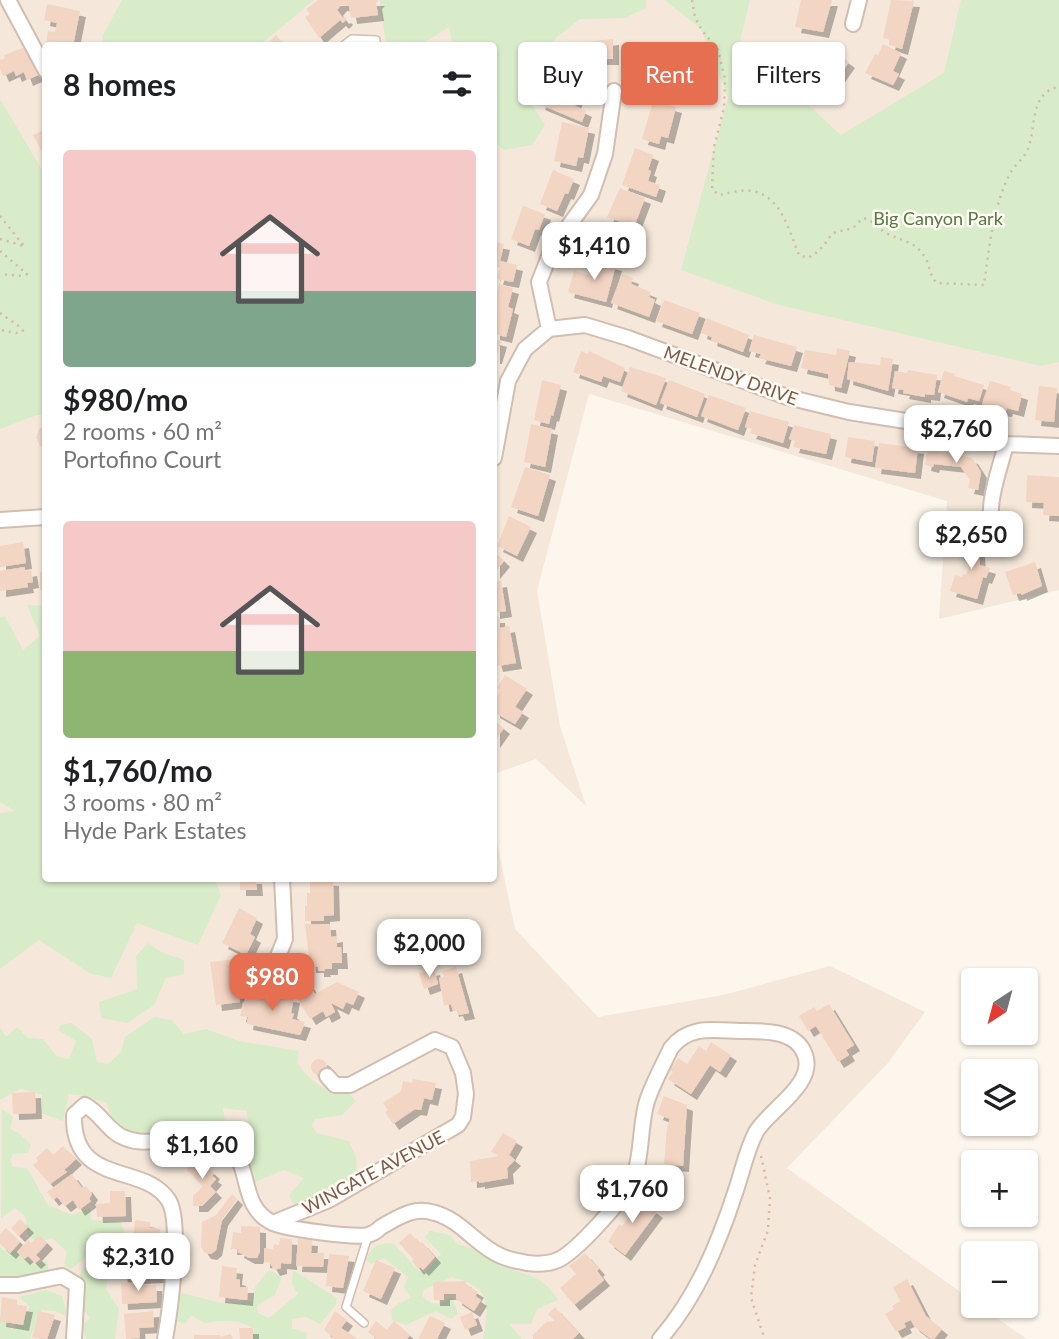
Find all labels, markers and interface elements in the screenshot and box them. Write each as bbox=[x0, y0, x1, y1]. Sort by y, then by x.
chip: Buy bbox=[518, 42, 607, 105]
chip: Rent bbox=[621, 42, 718, 105]
chip: Filters bbox=[732, 42, 845, 105]
icon: filters bbox=[438, 65, 476, 103]
text: 8 homes bbox=[63, 66, 176, 102]
icon: home bbox=[207, 196, 333, 322]
park label: Big Canyon Park bbox=[873, 207, 1004, 229]
pin: $1,410 bbox=[537, 222, 651, 282]
text: $1,410 bbox=[558, 231, 630, 259]
street label: MELENDY DRIVE bbox=[661, 341, 801, 409]
text: $980/mo bbox=[63, 381, 188, 417]
pin: $2,760 bbox=[899, 406, 1013, 465]
text: $2,760 bbox=[920, 414, 992, 442]
text: 2 rooms · 60 m² bbox=[63, 417, 222, 445]
text: Portofino Court bbox=[63, 445, 221, 473]
pin: $2,650 bbox=[914, 512, 1028, 571]
text: $2,650 bbox=[935, 520, 1007, 548]
icon: home bbox=[207, 567, 333, 693]
text: $1,760/mo bbox=[63, 752, 212, 788]
text: 3 rooms · 80 m² bbox=[63, 788, 222, 816]
text: Hyde Park Estates bbox=[63, 816, 246, 844]
pin: $2,000 bbox=[372, 920, 486, 979]
text: $2,000 bbox=[393, 928, 465, 956]
pin: $980 bbox=[231, 954, 313, 1013]
text: $980 bbox=[245, 962, 299, 990]
north arrow bbox=[961, 968, 1038, 1045]
map controls bbox=[961, 968, 1038, 1318]
button: layers bbox=[961, 1059, 1038, 1136]
pin: $1,160 bbox=[145, 1122, 259, 1181]
street label: WINGATE AVENUE bbox=[298, 1125, 448, 1219]
text: $1,160 bbox=[166, 1130, 238, 1158]
button: + bbox=[961, 1150, 1038, 1227]
pin: $1,760 bbox=[575, 1166, 689, 1225]
text: $1,760 bbox=[596, 1174, 668, 1202]
pin: $2,310 bbox=[81, 1234, 195, 1293]
button: − bbox=[961, 1241, 1038, 1318]
text: $2,310 bbox=[102, 1242, 174, 1270]

